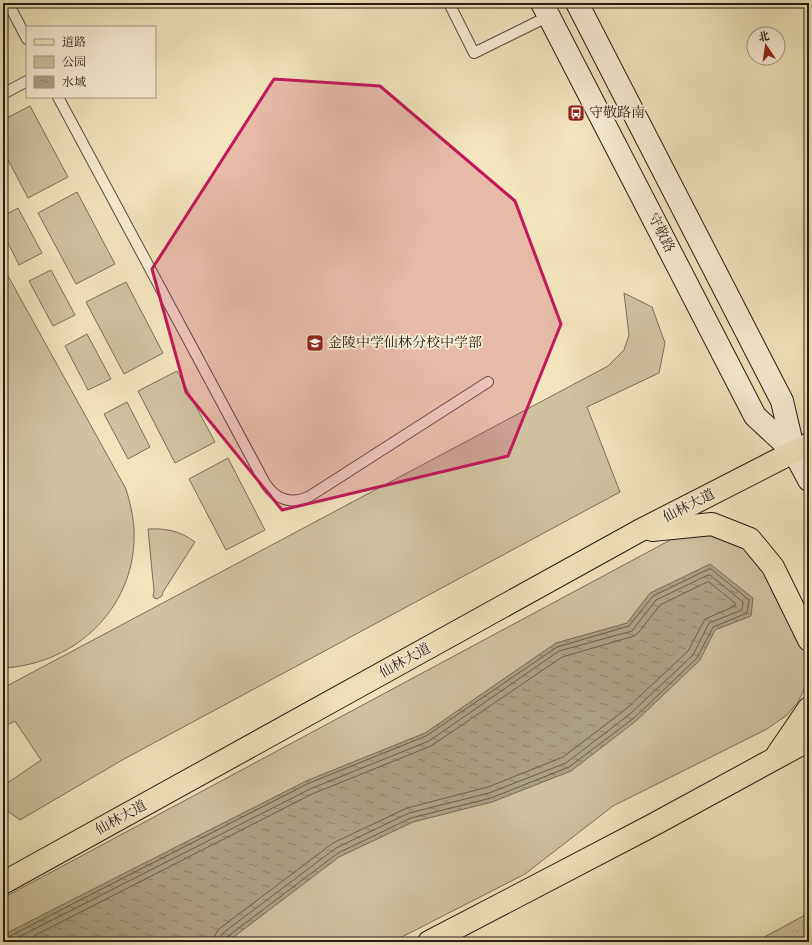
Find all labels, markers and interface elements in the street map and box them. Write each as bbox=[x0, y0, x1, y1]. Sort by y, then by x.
legend bbox=[26, 26, 156, 98]
north arrow bbox=[746, 26, 786, 66]
text: 北 bbox=[757, 29, 771, 45]
text: 道路 bbox=[62, 35, 86, 50]
text: 公园 bbox=[62, 55, 86, 70]
text: 水域 bbox=[62, 75, 86, 90]
bus stop icon: 守敬路南 bbox=[566, 103, 586, 123]
place label: 守敬路南 bbox=[589, 104, 645, 122]
street label: 守敬路 bbox=[643, 210, 679, 256]
school or university icon: 金陵中学仙林分校中学部 bbox=[305, 333, 325, 353]
place label: 金陵中学仙林分校中学部 bbox=[328, 334, 482, 352]
street label: 仙林大道 bbox=[660, 485, 718, 527]
street label: 仙林大道 bbox=[376, 640, 434, 682]
street label: 仙林大道 bbox=[92, 797, 150, 839]

